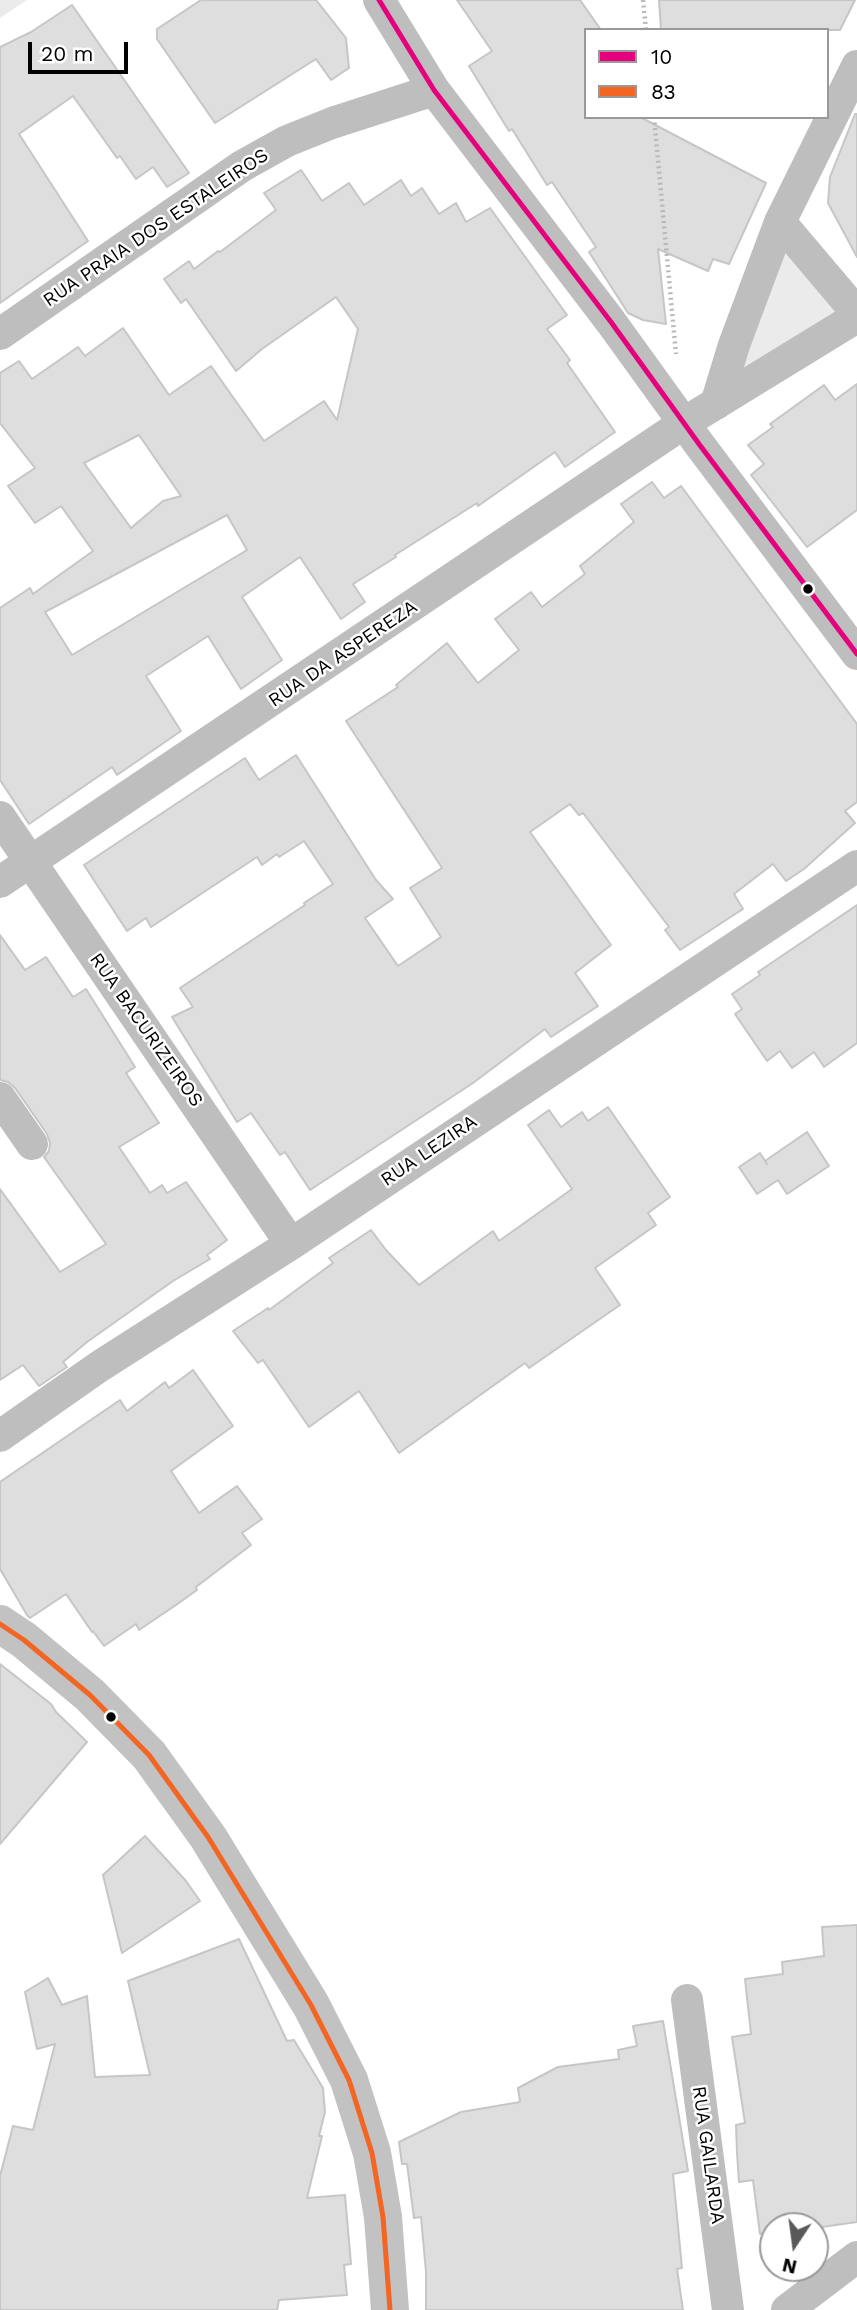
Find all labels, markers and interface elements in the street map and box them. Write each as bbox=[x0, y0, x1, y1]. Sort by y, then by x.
scale bar bbox=[32, 28, 131, 72]
legend bbox=[584, 28, 829, 119]
text: 20 m bbox=[41, 41, 93, 66]
text: 10 bbox=[651, 44, 672, 69]
text: 83 bbox=[651, 79, 676, 104]
street label: RUA PRAIA DOS ESTALEIROS bbox=[39, 144, 273, 312]
unlabelled marker bbox=[801, 582, 815, 596]
street label: RUA DA ASPEREZA bbox=[264, 596, 422, 712]
street label: RUA BACURIZEIROS bbox=[84, 949, 208, 1111]
street label: RUA LEZIRA bbox=[377, 1111, 481, 1191]
unlabelled marker bbox=[104, 1710, 118, 1724]
street label: RUA GAILARDA bbox=[687, 2085, 729, 2225]
north arrow bbox=[759, 2212, 829, 2282]
text: N bbox=[780, 2253, 799, 2279]

